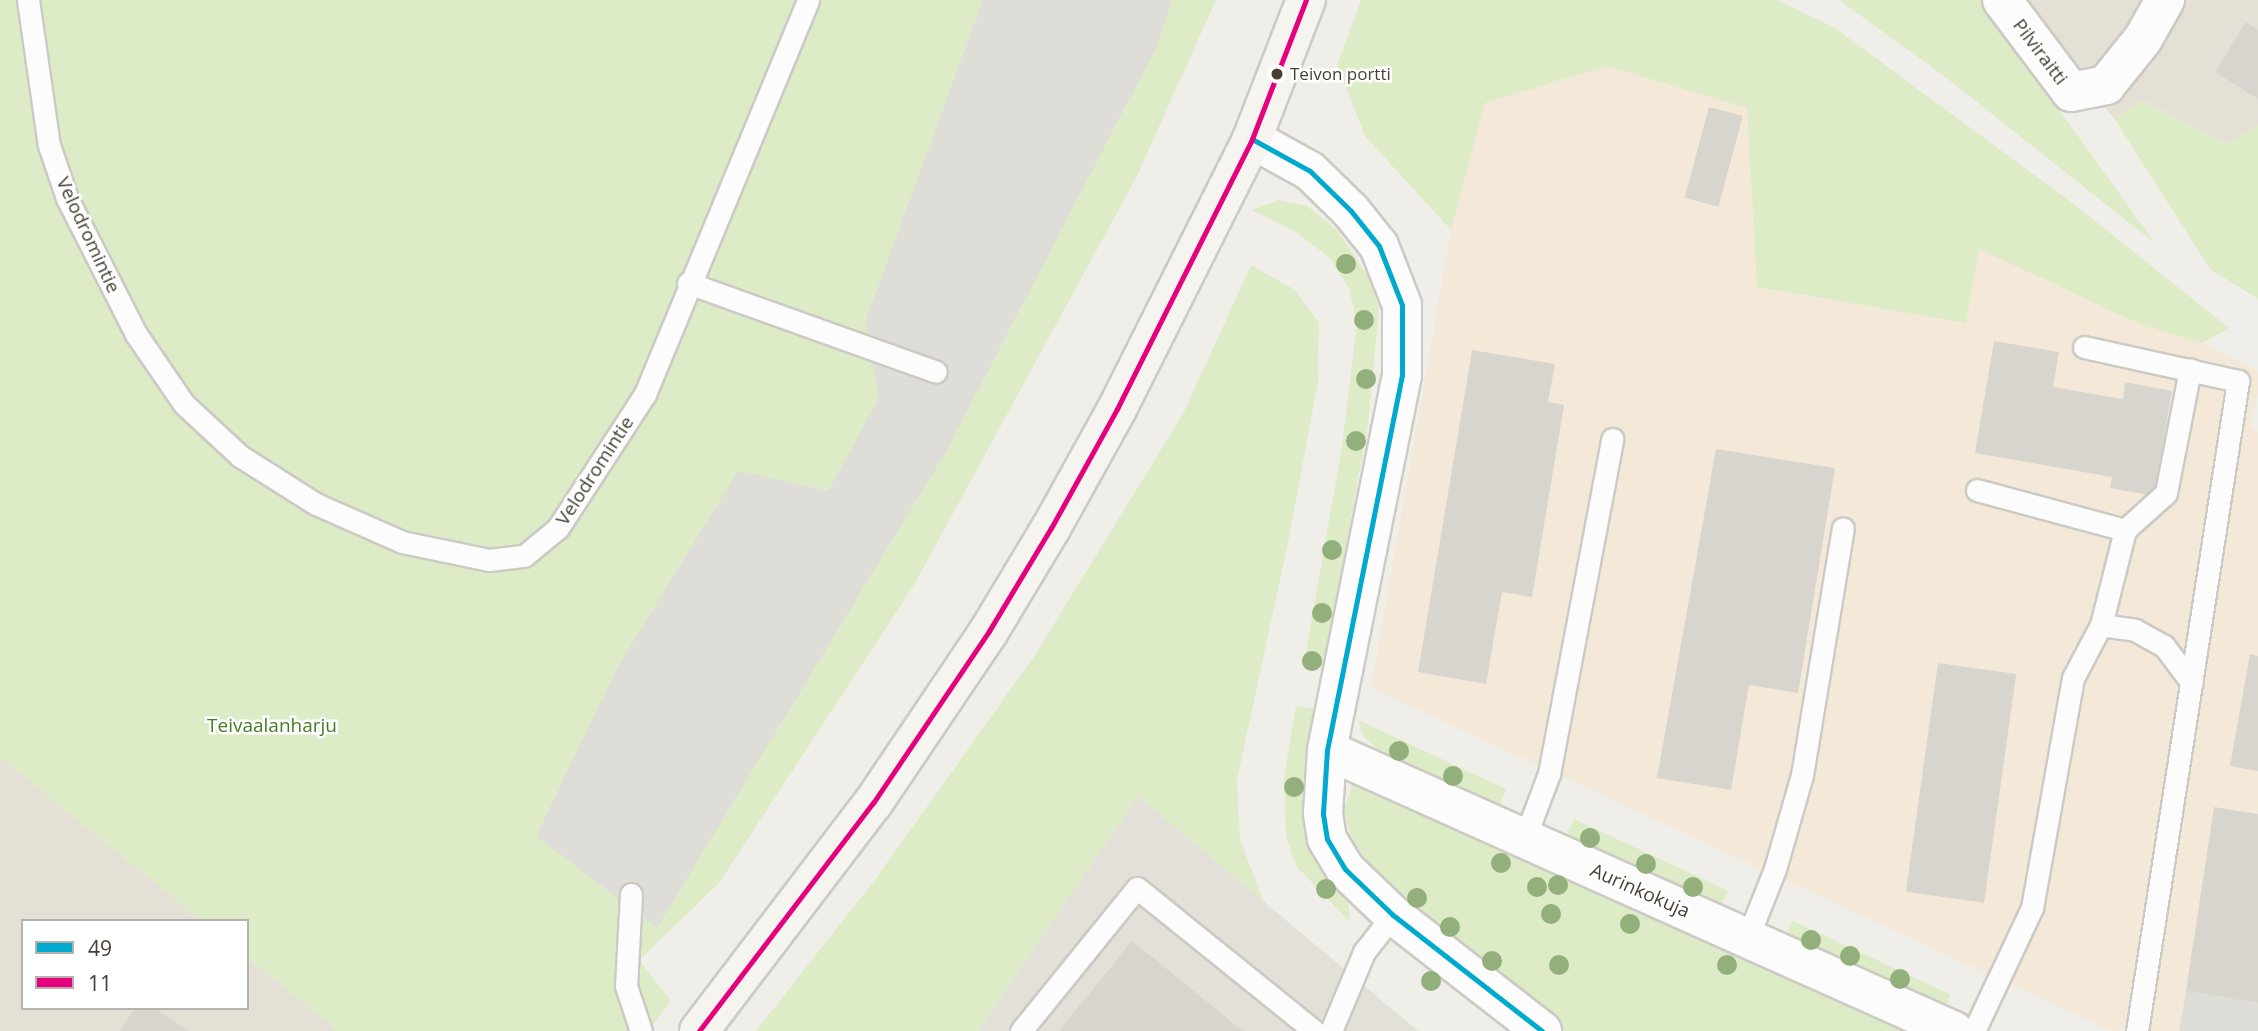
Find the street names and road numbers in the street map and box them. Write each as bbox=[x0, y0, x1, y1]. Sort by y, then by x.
street label: Pilviraitti bbox=[2008, 14, 2072, 90]
street label: Velodromintie bbox=[51, 173, 125, 297]
street label: Velodromintie bbox=[551, 412, 639, 530]
street label: Aurinkokuja bbox=[1587, 859, 1693, 923]

